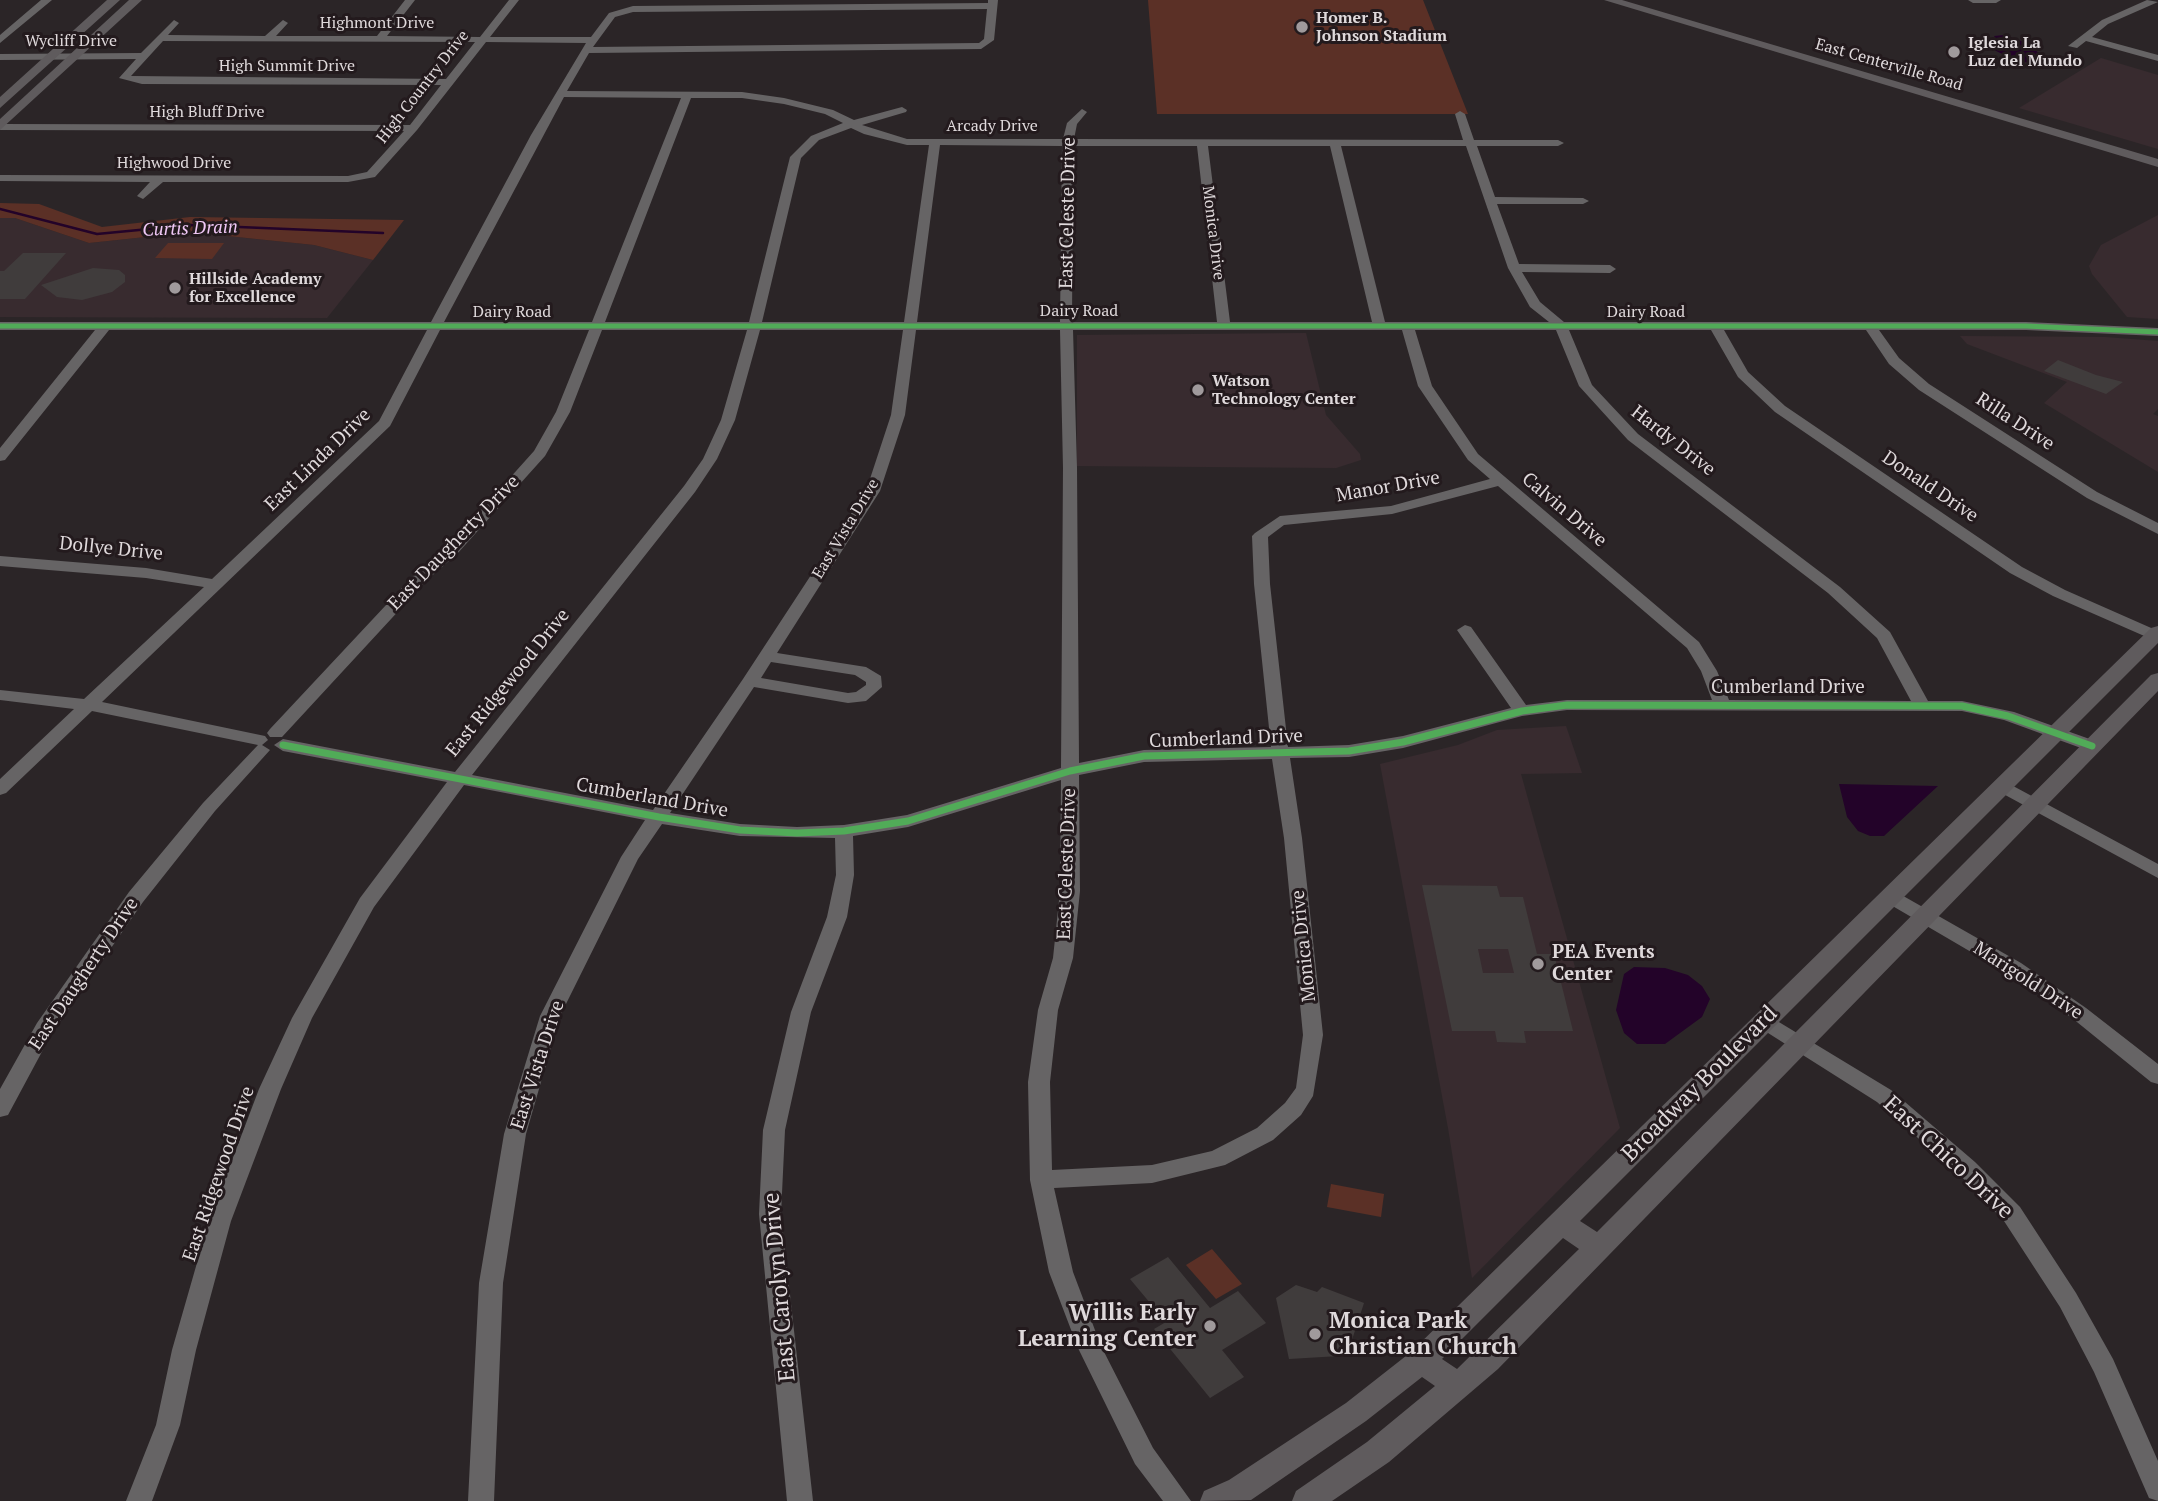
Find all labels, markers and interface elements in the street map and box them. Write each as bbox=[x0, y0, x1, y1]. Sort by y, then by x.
place label: Homer B. Johnson Stadium bbox=[1316, 8, 1447, 46]
street label: Highmont Drive bbox=[320, 13, 434, 33]
marker: Homer B. Johnson Stadium bbox=[1294, 19, 1310, 35]
street label: High Country Drive bbox=[373, 27, 473, 147]
street label: Wycliff Drive bbox=[25, 31, 117, 51]
place label: Iglesia La Luz del Mundo bbox=[1968, 33, 2082, 71]
street label: East Centerville Road bbox=[1813, 35, 1965, 95]
marker: Iglesia La Luz del Mundo bbox=[1946, 44, 1962, 60]
street label: High Summit Drive bbox=[219, 56, 355, 76]
street label: High Bluff Drive bbox=[150, 102, 264, 122]
street label: Arcady Drive bbox=[946, 116, 1038, 136]
street label: East Celeste Drive bbox=[1055, 137, 1081, 289]
street label: Highwood Drive bbox=[117, 153, 231, 173]
street label: Monica Drive bbox=[1198, 185, 1228, 281]
water label: Curtis Drain bbox=[142, 217, 238, 241]
place label: Hillside Academy for Excellence bbox=[189, 269, 321, 307]
marker: Hillside Academy for Excellence bbox=[167, 280, 183, 296]
street label: Dairy Road bbox=[1040, 301, 1118, 321]
street label: Dairy Road bbox=[473, 302, 551, 322]
street label: Dairy Road bbox=[1607, 302, 1685, 322]
place label: Watson Technology Center bbox=[1212, 371, 1356, 409]
marker: Watson Technology Center bbox=[1190, 382, 1206, 398]
street label: Rilla Drive bbox=[1972, 388, 2058, 456]
street label: Hardy Drive bbox=[1626, 401, 1720, 481]
street label: East Linda Drive bbox=[260, 404, 376, 516]
street label: Donald Drive bbox=[1878, 447, 1982, 527]
street label: Manor Drive bbox=[1334, 467, 1442, 507]
street label: Calvin Drive bbox=[1517, 468, 1611, 552]
street label: East Daugherty Drive bbox=[384, 471, 524, 615]
street label: East Vista Drive bbox=[809, 476, 883, 582]
street label: Dollye Drive bbox=[58, 532, 164, 566]
street label: East Ridgewood Drive bbox=[441, 605, 575, 761]
street label: Cumberland Drive bbox=[1711, 677, 1865, 699]
street label: Cumberland Drive bbox=[1149, 725, 1303, 753]
street label: Cumberland Drive bbox=[574, 773, 730, 823]
street label: East Celeste Drive bbox=[1053, 788, 1081, 940]
street label: Monica Drive bbox=[1287, 889, 1321, 1003]
street label: East Daugherty Drive bbox=[24, 893, 144, 1055]
street label: Marigold Drive bbox=[1969, 937, 2087, 1025]
place label: PEA Events Center bbox=[1552, 942, 1655, 986]
marker: PEA Events Center bbox=[1530, 956, 1546, 972]
street label: East Vista Drive bbox=[506, 998, 570, 1132]
street label: Broadway Boulevard bbox=[1616, 1000, 1784, 1168]
street label: East Ridgewood Drive bbox=[178, 1084, 260, 1264]
street label: East Chico Drive bbox=[1877, 1091, 2019, 1225]
street label: East Carolyn Drive bbox=[758, 1191, 802, 1383]
place label: Willis Early Learning Center bbox=[1018, 1299, 1196, 1353]
place label: Monica Park Christian Church bbox=[1329, 1307, 1517, 1361]
marker: Willis Early Learning Center bbox=[1202, 1318, 1218, 1334]
marker: Monica Park Christian Church bbox=[1307, 1326, 1323, 1342]

